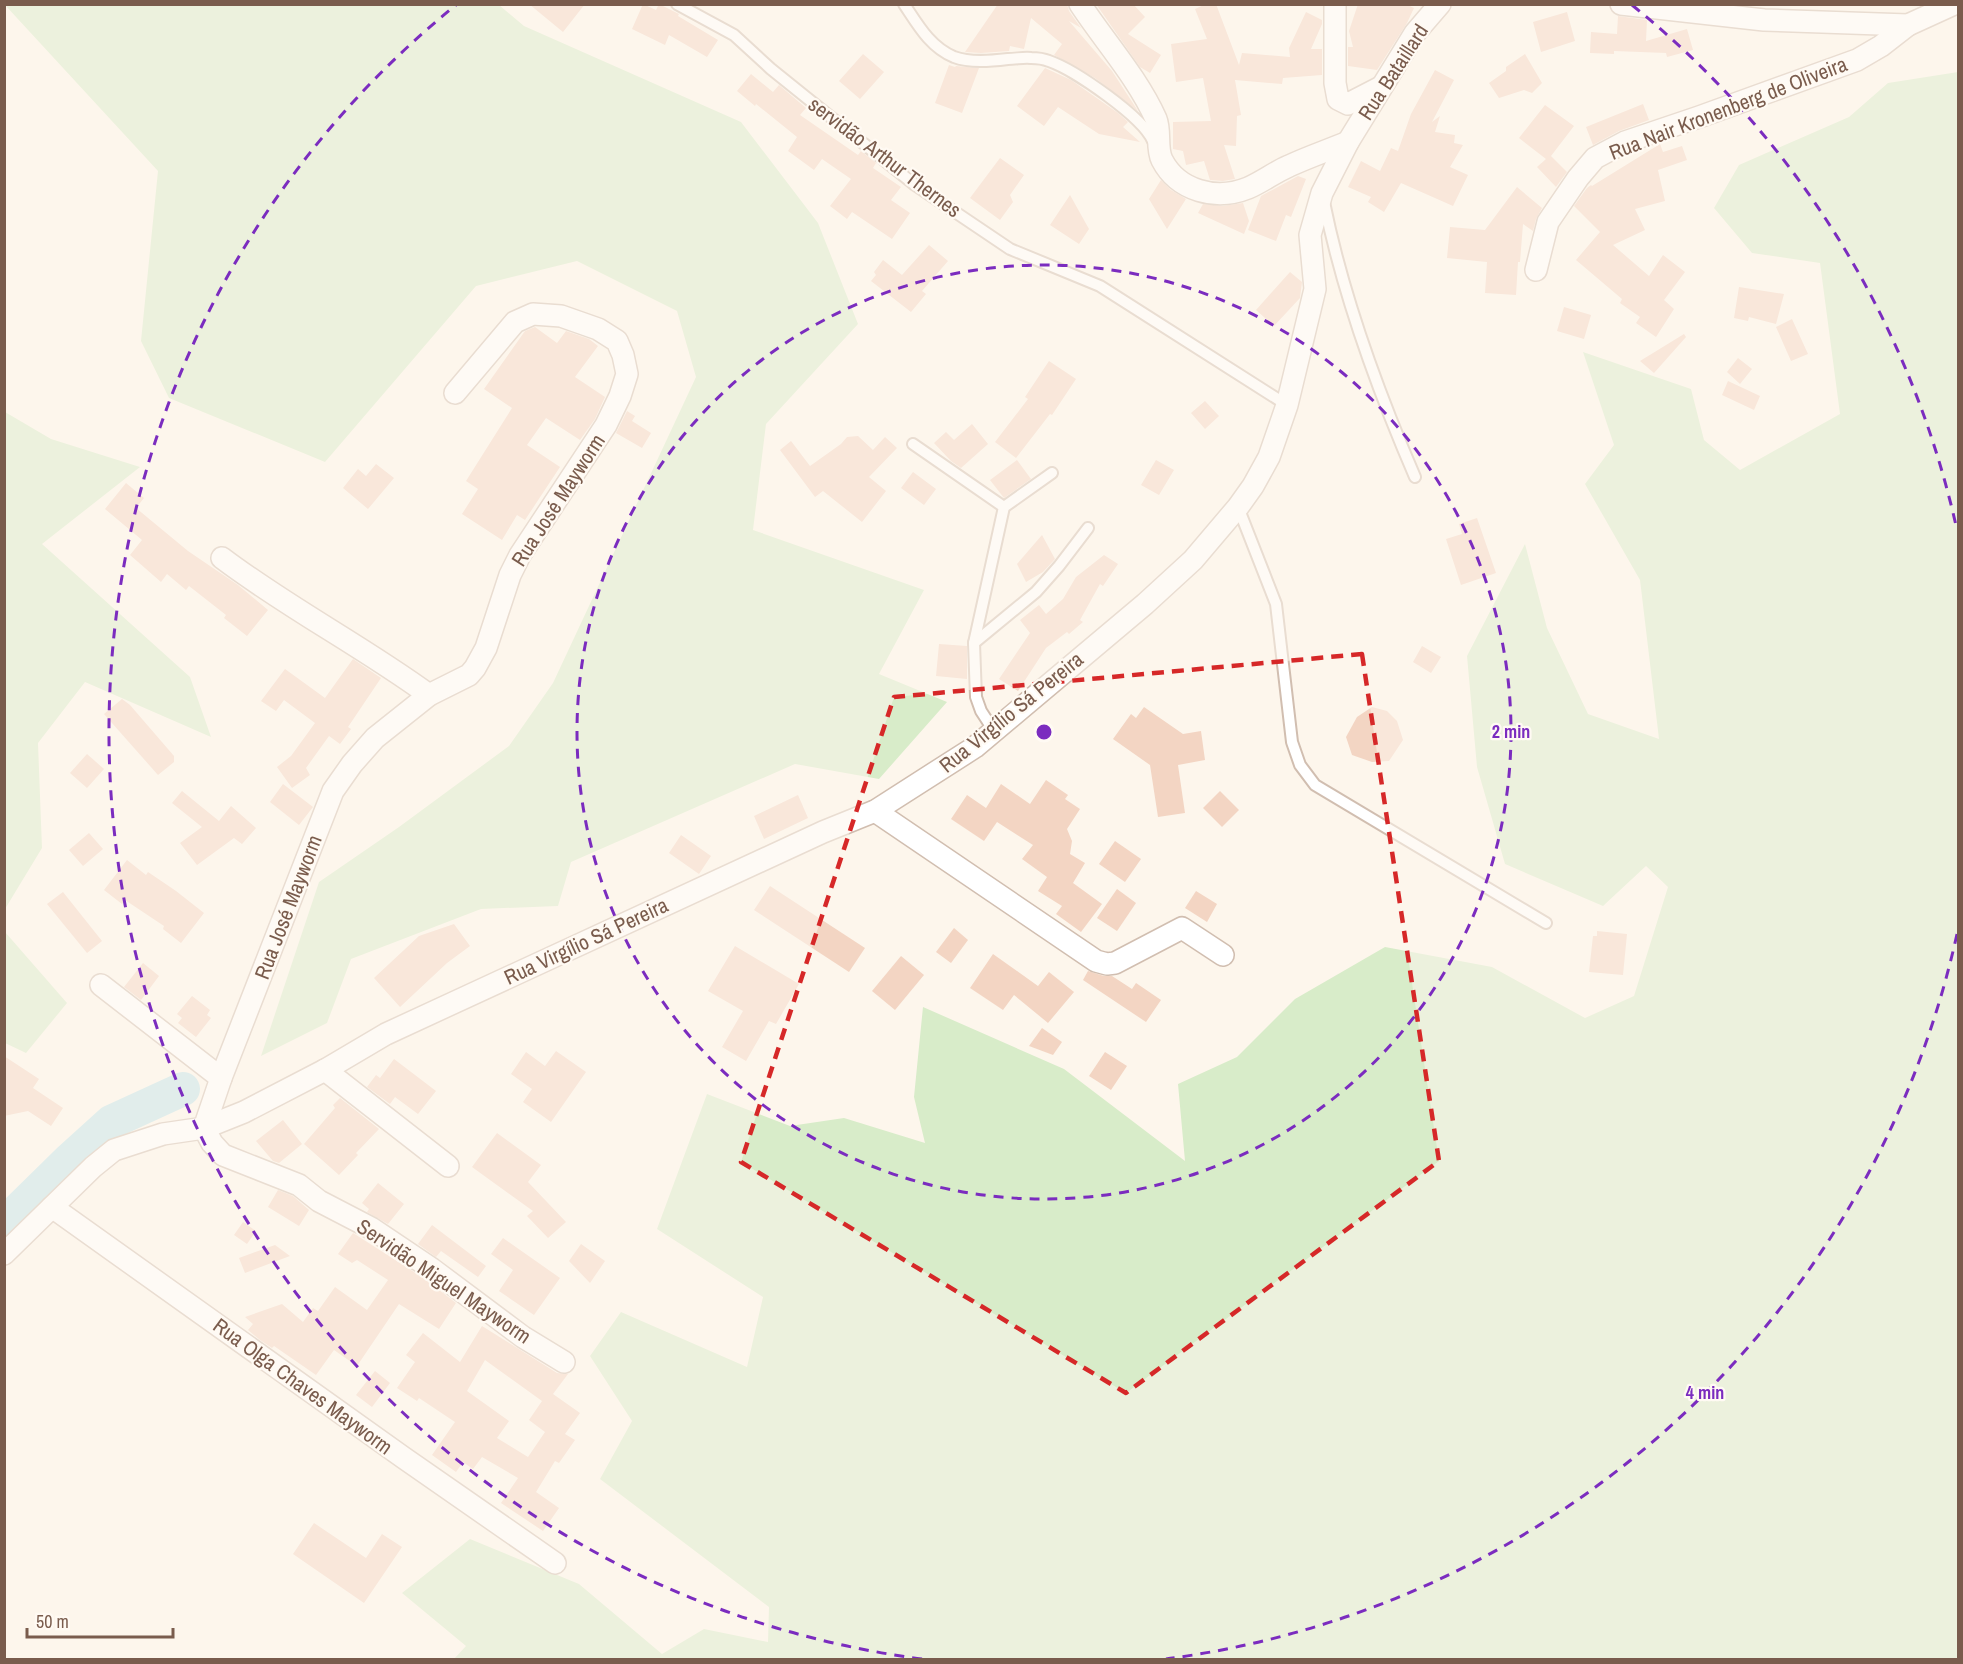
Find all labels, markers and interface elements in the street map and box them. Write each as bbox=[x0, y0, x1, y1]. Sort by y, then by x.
street label: Rua Bataillard bbox=[1351, 18, 1435, 126]
street label: Rua Nair Kronenberg de Oliveira bbox=[1605, 49, 1852, 167]
street label: servidão Arthur Thernes bbox=[803, 90, 967, 224]
street label: Rua José Mayworm bbox=[504, 428, 612, 572]
street label: Rua Virgílio Sá Pereira bbox=[933, 645, 1090, 779]
text: 2 min bbox=[1492, 719, 1530, 744]
centre of rings bbox=[1034, 722, 1054, 742]
street label: Rua José Mayworm bbox=[247, 831, 329, 983]
street label: Rua Virgílio Sá Pereira bbox=[499, 890, 673, 992]
street label: Servidão Miguel Mayworm bbox=[351, 1212, 537, 1350]
street label: Rua Olga Chaves Mayworm bbox=[207, 1311, 399, 1461]
text: 4 min bbox=[1686, 1380, 1724, 1405]
scale bar bbox=[27, 1601, 172, 1639]
text: 50 m bbox=[36, 1609, 69, 1634]

